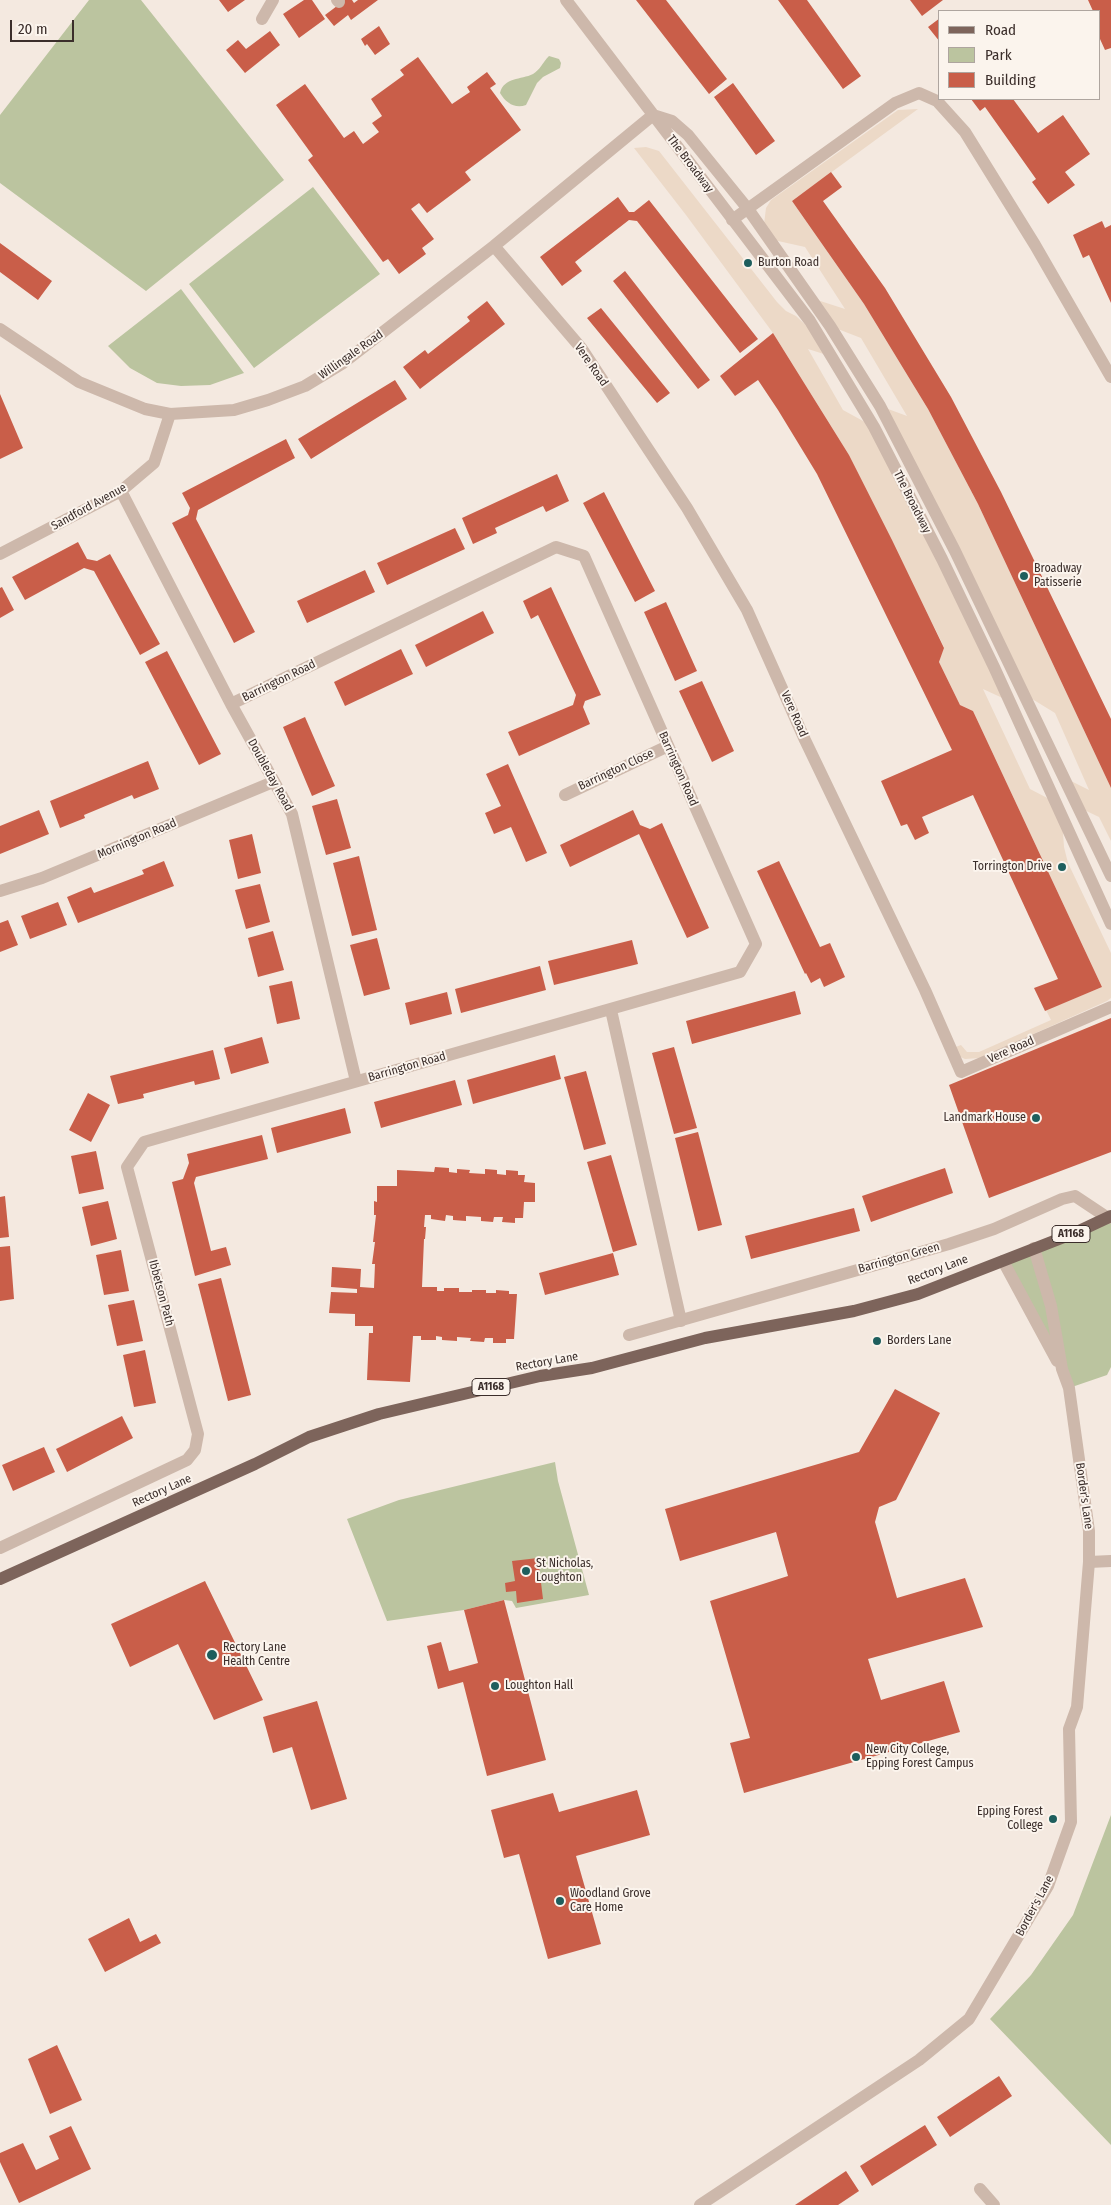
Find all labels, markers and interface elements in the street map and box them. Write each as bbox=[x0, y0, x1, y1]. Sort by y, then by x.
scale bar bbox=[12, 10, 76, 42]
legend bbox=[938, 10, 1101, 100]
text: 20 m bbox=[18, 20, 48, 38]
text: Road bbox=[985, 21, 1016, 39]
text: Park bbox=[985, 46, 1012, 64]
text: Building bbox=[985, 71, 1036, 89]
street label: The Broadway bbox=[664, 132, 716, 196]
place label: Burton Road bbox=[758, 256, 819, 270]
marker: Burton Road bbox=[742, 257, 754, 269]
street label: Willingale Road bbox=[316, 327, 386, 383]
street label: Vere Road bbox=[571, 341, 611, 389]
street label: The Broadway bbox=[890, 468, 934, 536]
street label: Sandford Avenue bbox=[49, 480, 129, 534]
place label: Broadway Patisserie bbox=[1034, 562, 1082, 590]
marker: Broadway Patisserie bbox=[1018, 570, 1030, 582]
street label: Barrington Road bbox=[240, 657, 318, 705]
street label: Vere Road bbox=[777, 689, 811, 739]
street label: Barrington Road bbox=[655, 730, 701, 808]
street label: Doubleday Road bbox=[244, 736, 296, 814]
street label: Barrington Close bbox=[576, 746, 656, 794]
street label: Mornington Road bbox=[95, 816, 179, 862]
place label: Torrington Drive bbox=[973, 860, 1052, 874]
marker: Torrington Drive bbox=[1056, 861, 1068, 873]
street label: Vere Road bbox=[986, 1033, 1036, 1067]
street label: Barrington Road bbox=[367, 1049, 447, 1085]
place label: Landmark House bbox=[944, 1111, 1026, 1125]
marker: Landmark House bbox=[1030, 1112, 1042, 1124]
road number: A1168 bbox=[1052, 1226, 1090, 1242]
street label: Barrington Green bbox=[857, 1240, 941, 1276]
street label: Rectory Lane bbox=[906, 1252, 970, 1288]
street label: Ibbetson Path bbox=[145, 1258, 177, 1328]
place label: Borders Lane bbox=[887, 1334, 951, 1348]
marker: Borders Lane bbox=[871, 1335, 883, 1347]
street label: Rectory Lane bbox=[515, 1349, 579, 1375]
road number: A1168 bbox=[472, 1378, 510, 1395]
street label: Border's Lane bbox=[1072, 1462, 1096, 1530]
street label: Rectory Lane bbox=[130, 1472, 194, 1510]
place label: St Nicholas, Loughton bbox=[536, 1557, 593, 1585]
marker: St Nicholas, Loughton bbox=[520, 1565, 532, 1577]
place label: Rectory Lane Health Centre bbox=[223, 1641, 290, 1669]
marker: Rectory Lane Health Centre bbox=[205, 1648, 219, 1662]
place label: Loughton Hall bbox=[505, 1679, 573, 1693]
marker: Loughton Hall bbox=[489, 1680, 501, 1692]
place label: New City College, Epping Forest Campus bbox=[866, 1743, 974, 1771]
marker: New City College, Epping Forest Campus bbox=[850, 1751, 862, 1763]
place label: Epping Forest College bbox=[977, 1805, 1043, 1833]
marker: Epping Forest College bbox=[1047, 1813, 1059, 1825]
street label: Border's Lane bbox=[1013, 1873, 1057, 1939]
place label: Woodland Grove Care Home bbox=[570, 1887, 651, 1915]
marker: Woodland Grove Care Home bbox=[554, 1895, 566, 1907]

